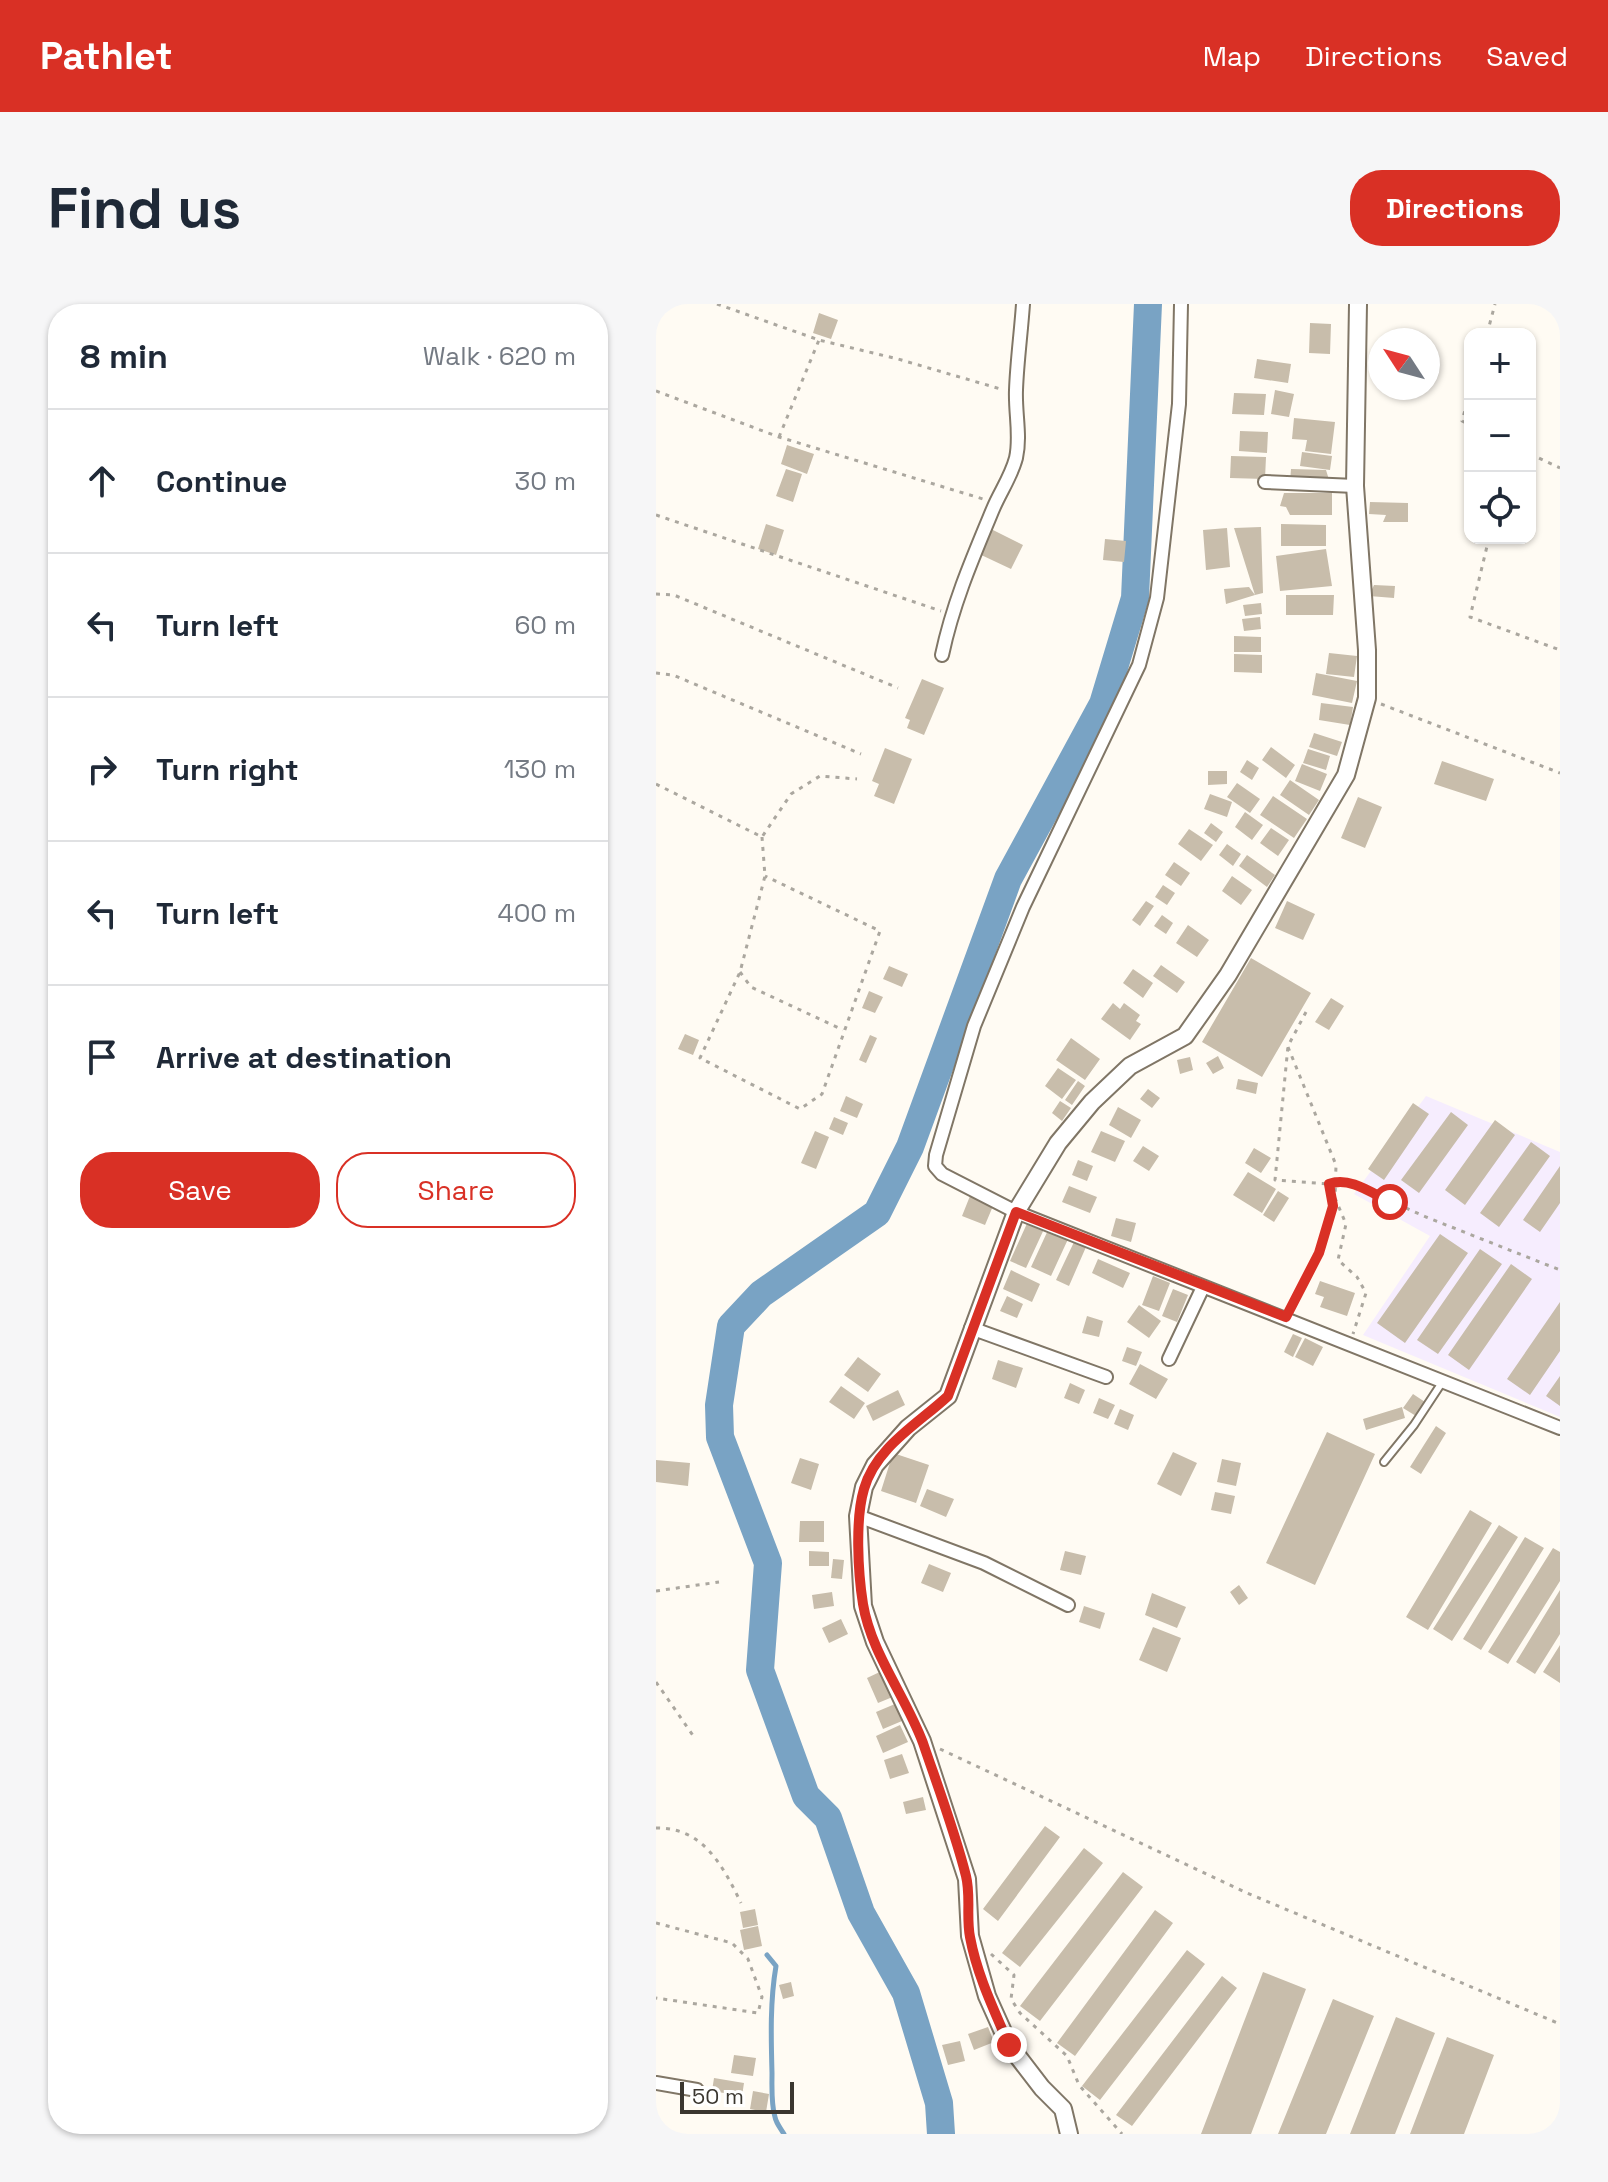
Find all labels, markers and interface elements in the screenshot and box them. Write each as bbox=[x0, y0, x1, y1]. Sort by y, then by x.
text: Pathlet bbox=[40, 32, 173, 80]
text: Map bbox=[1203, 38, 1261, 74]
text: Directions bbox=[1305, 38, 1442, 74]
text: Saved bbox=[1486, 38, 1568, 74]
button: Directions bbox=[1350, 170, 1560, 246]
text: Find us bbox=[48, 173, 241, 244]
north arrow bbox=[1368, 328, 1440, 400]
map controls bbox=[1464, 328, 1536, 544]
button: + bbox=[1464, 328, 1536, 400]
text: 8 min bbox=[80, 335, 168, 378]
text: Walk · 620 m bbox=[423, 339, 576, 373]
button: − bbox=[1464, 400, 1536, 472]
icon: ahead bbox=[80, 459, 124, 503]
text: Continue bbox=[156, 462, 287, 501]
text: 30 m bbox=[515, 464, 576, 498]
button: locate bbox=[1464, 472, 1536, 544]
icon: left bbox=[80, 603, 124, 647]
text: Turn left bbox=[156, 606, 279, 645]
text: 60 m bbox=[514, 608, 576, 642]
icon: right bbox=[80, 747, 124, 791]
text: Turn right bbox=[156, 750, 299, 789]
text: 130 m bbox=[504, 752, 576, 786]
icon: left bbox=[80, 891, 124, 935]
text: Turn left bbox=[156, 894, 279, 933]
text: 400 m bbox=[497, 896, 576, 930]
icon: arrive bbox=[80, 1035, 124, 1079]
text: Arrive at destination bbox=[156, 1038, 452, 1077]
button: Save bbox=[80, 1152, 320, 1228]
button: Share bbox=[336, 1152, 576, 1228]
route start bbox=[1372, 1184, 1408, 1220]
route end bbox=[991, 2027, 1027, 2063]
scale bar bbox=[680, 2078, 794, 2114]
text: 50 m bbox=[692, 2082, 744, 2110]

